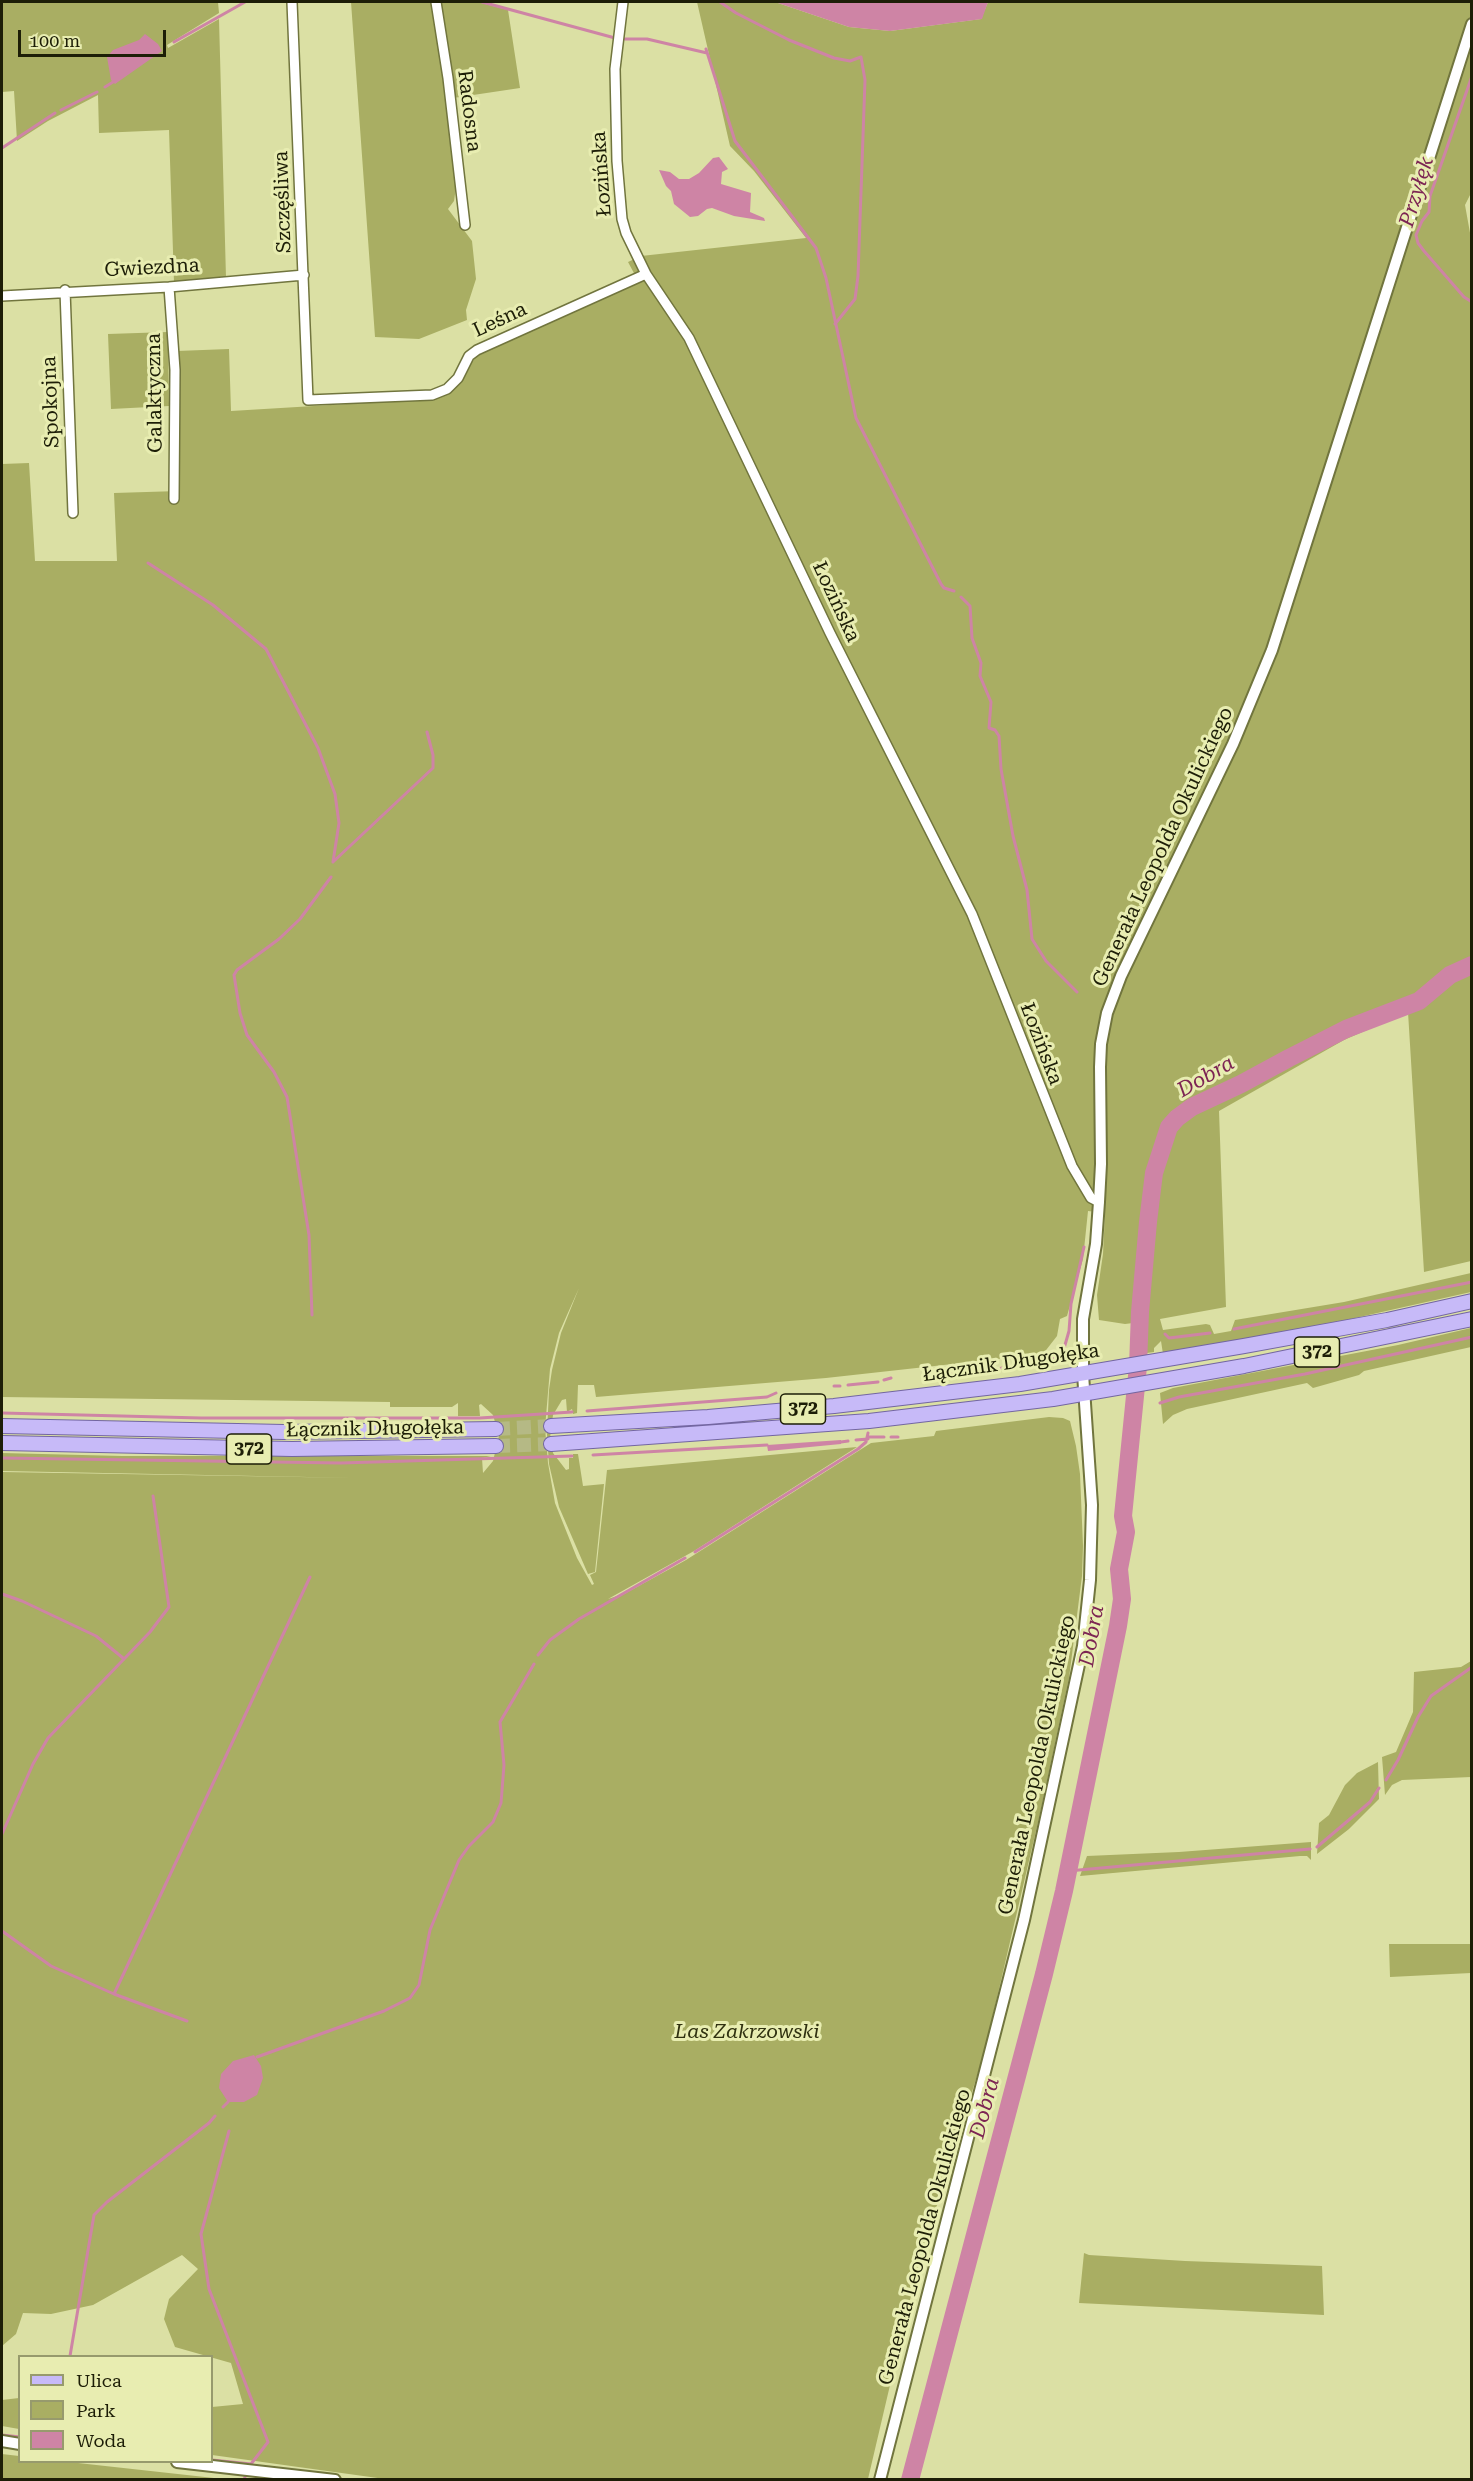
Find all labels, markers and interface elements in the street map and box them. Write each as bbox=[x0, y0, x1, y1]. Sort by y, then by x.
scale bar bbox=[21, 18, 170, 56]
text: 100 m bbox=[29, 30, 80, 51]
street label: Radosna bbox=[452, 69, 486, 153]
street label: Łozińska bbox=[587, 130, 617, 218]
street label: Szczęśliwa bbox=[269, 150, 297, 254]
water label: Przyłęk bbox=[1394, 154, 1440, 230]
street label: Gwiezdna bbox=[104, 254, 200, 282]
street label: Leśna bbox=[469, 297, 531, 343]
street label: Galaktyczna bbox=[142, 333, 168, 453]
street label: Spokojna bbox=[37, 356, 65, 448]
street label: Łozińska bbox=[807, 558, 865, 646]
street label: Generała Leopolda Okulickiego bbox=[1088, 703, 1238, 991]
street label: Łozińska bbox=[1014, 1000, 1068, 1088]
water label: Dobra bbox=[1173, 1051, 1239, 1103]
road number: 372 bbox=[1294, 1337, 1340, 1367]
street label: Łącznik Długołęka bbox=[921, 1339, 1101, 1387]
road number: 372 bbox=[780, 1394, 826, 1424]
street label: Łącznik Długołęka bbox=[286, 1415, 464, 1443]
road number: 372 bbox=[226, 1434, 272, 1464]
water label: Dobra bbox=[1074, 1603, 1110, 1669]
street label: Generała Leopolda Okulickiego bbox=[993, 1613, 1081, 1917]
park label: Las Zakrzowski bbox=[675, 2020, 819, 2044]
water label: Dobra bbox=[965, 2075, 1005, 2141]
street label: Generała Leopolda Okulickiego bbox=[874, 2086, 976, 2388]
legend bbox=[18, 2355, 213, 2463]
text: Ulica bbox=[76, 2370, 122, 2391]
text: Park bbox=[76, 2400, 116, 2421]
text: Woda bbox=[76, 2430, 126, 2451]

